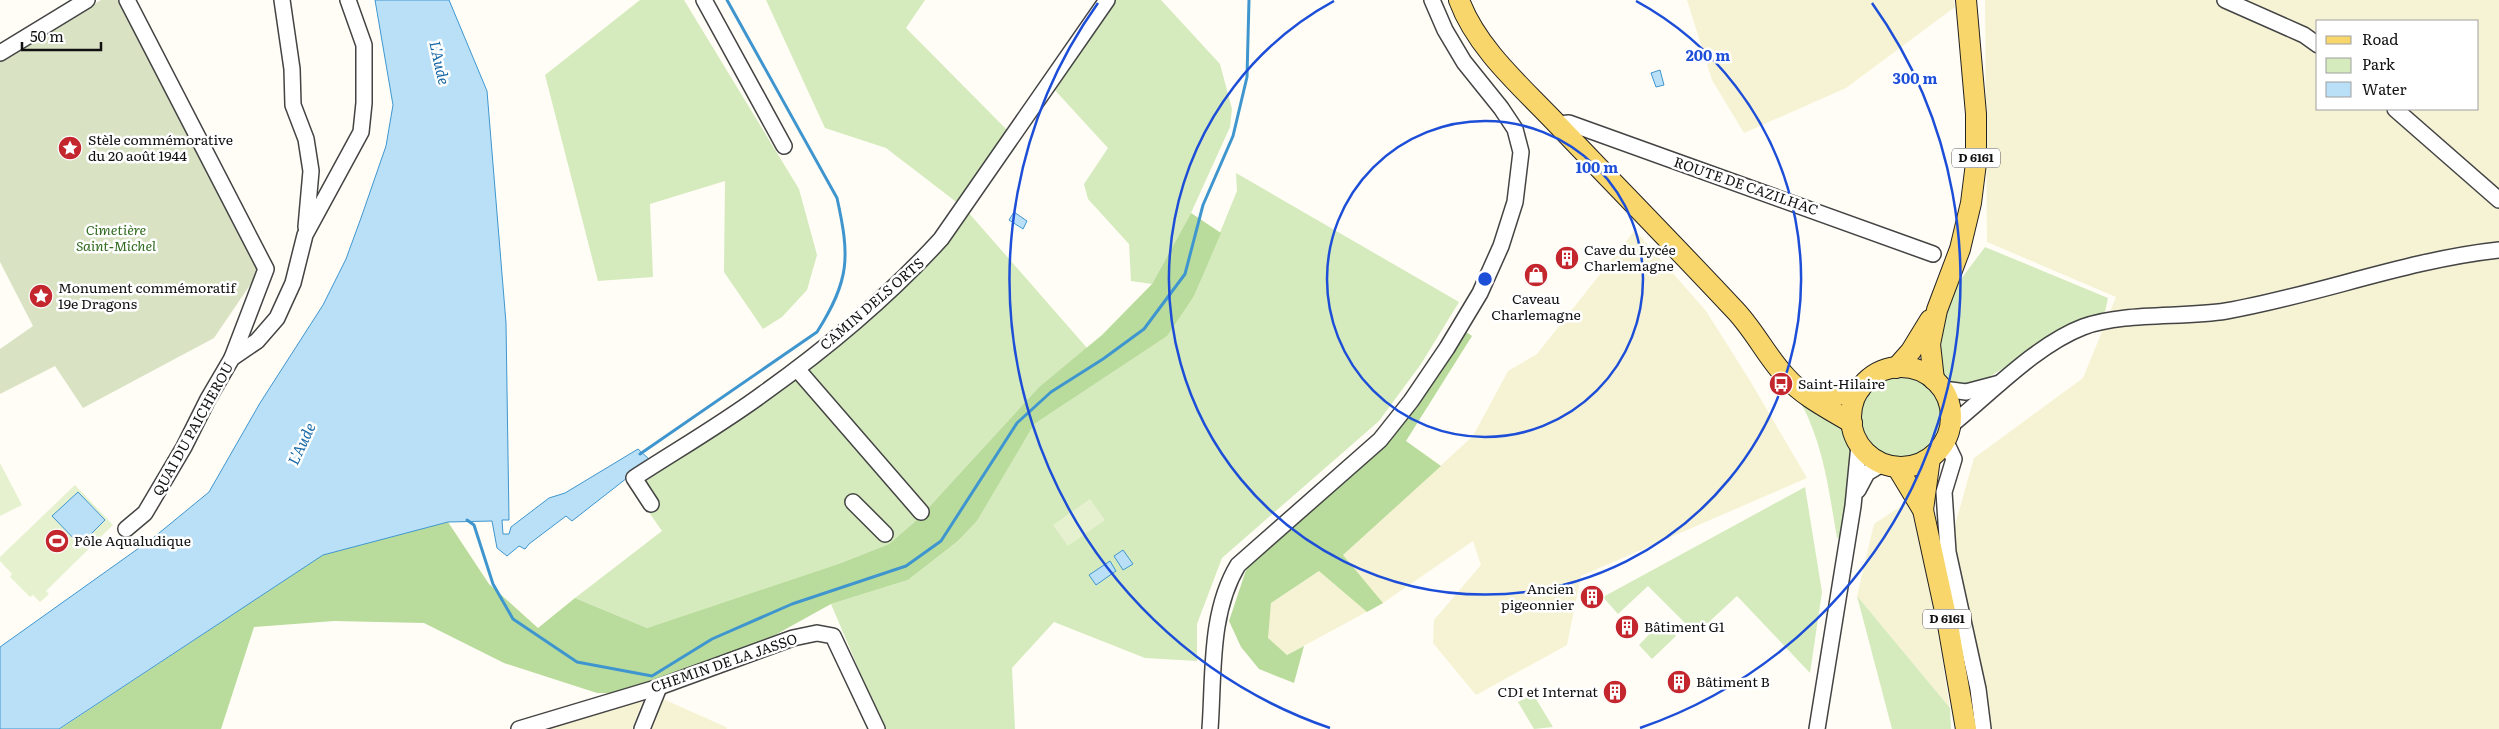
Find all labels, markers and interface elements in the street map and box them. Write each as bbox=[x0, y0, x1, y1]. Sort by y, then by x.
scale bar bbox=[22, 20, 101, 52]
legend bbox=[2316, 20, 2479, 110]
text: 50 m bbox=[30, 24, 64, 47]
text: Road bbox=[2362, 27, 2398, 50]
water label: L'Aude bbox=[424, 38, 457, 87]
text: 200 m bbox=[1686, 43, 1730, 66]
text: Park bbox=[2362, 52, 2396, 75]
text: 300 m bbox=[1893, 66, 1937, 89]
text: Water bbox=[2362, 77, 2407, 100]
place label: Stèle commémorative du 20 août 1944 bbox=[88, 129, 233, 165]
place icon: Stèle commémorative du 20 août 1944 bbox=[57, 135, 83, 161]
road number: D 6161 bbox=[1952, 148, 2000, 168]
street label: ROUTE DE CAZILHAC bbox=[1672, 151, 1821, 219]
text: 100 m bbox=[1576, 155, 1618, 178]
park label: Cimetière Saint-Michel bbox=[76, 219, 156, 255]
place label: Cave du Lycée Charlemagne bbox=[1584, 239, 1676, 275]
building icon: Cave du Lycée Charlemagne bbox=[1554, 245, 1580, 271]
street label: CAMIN DELS ORTS bbox=[815, 252, 928, 354]
shop icon: Caveau Charlemagne bbox=[1523, 262, 1549, 288]
centre of rings bbox=[1476, 270, 1494, 288]
place label: Monument commémoratif 19e Dragons bbox=[58, 277, 237, 313]
place icon: Monument commémoratif 19e Dragons bbox=[28, 283, 54, 309]
place label: Caveau Charlemagne bbox=[1491, 288, 1581, 324]
street label: QUAI DU PAICHEROU bbox=[147, 358, 237, 499]
bus stop icon: Saint-Hilaire bbox=[1768, 371, 1794, 397]
place label: Saint-Hilaire bbox=[1798, 373, 1885, 393]
water label: L'Aude bbox=[281, 418, 320, 468]
sports icon: Pôle Aqualudique bbox=[44, 528, 70, 554]
place label: Pôle Aqualudique bbox=[74, 530, 191, 550]
place label: Ancien pigeonnier bbox=[1501, 578, 1574, 614]
building icon: Ancien pigeonnier bbox=[1579, 584, 1605, 610]
road number: D 6161 bbox=[1923, 610, 1971, 628]
building icon: Bâtiment G1 bbox=[1614, 614, 1640, 640]
place label: Bâtiment G1 bbox=[1644, 616, 1725, 636]
street label: CHEMIN DE LA JASSO bbox=[648, 628, 800, 697]
building icon: Bâtiment B bbox=[1666, 669, 1692, 695]
place label: Bâtiment B bbox=[1696, 671, 1770, 691]
building icon: CDI et Internat bbox=[1602, 679, 1628, 705]
place label: CDI et Internat bbox=[1498, 681, 1598, 701]

